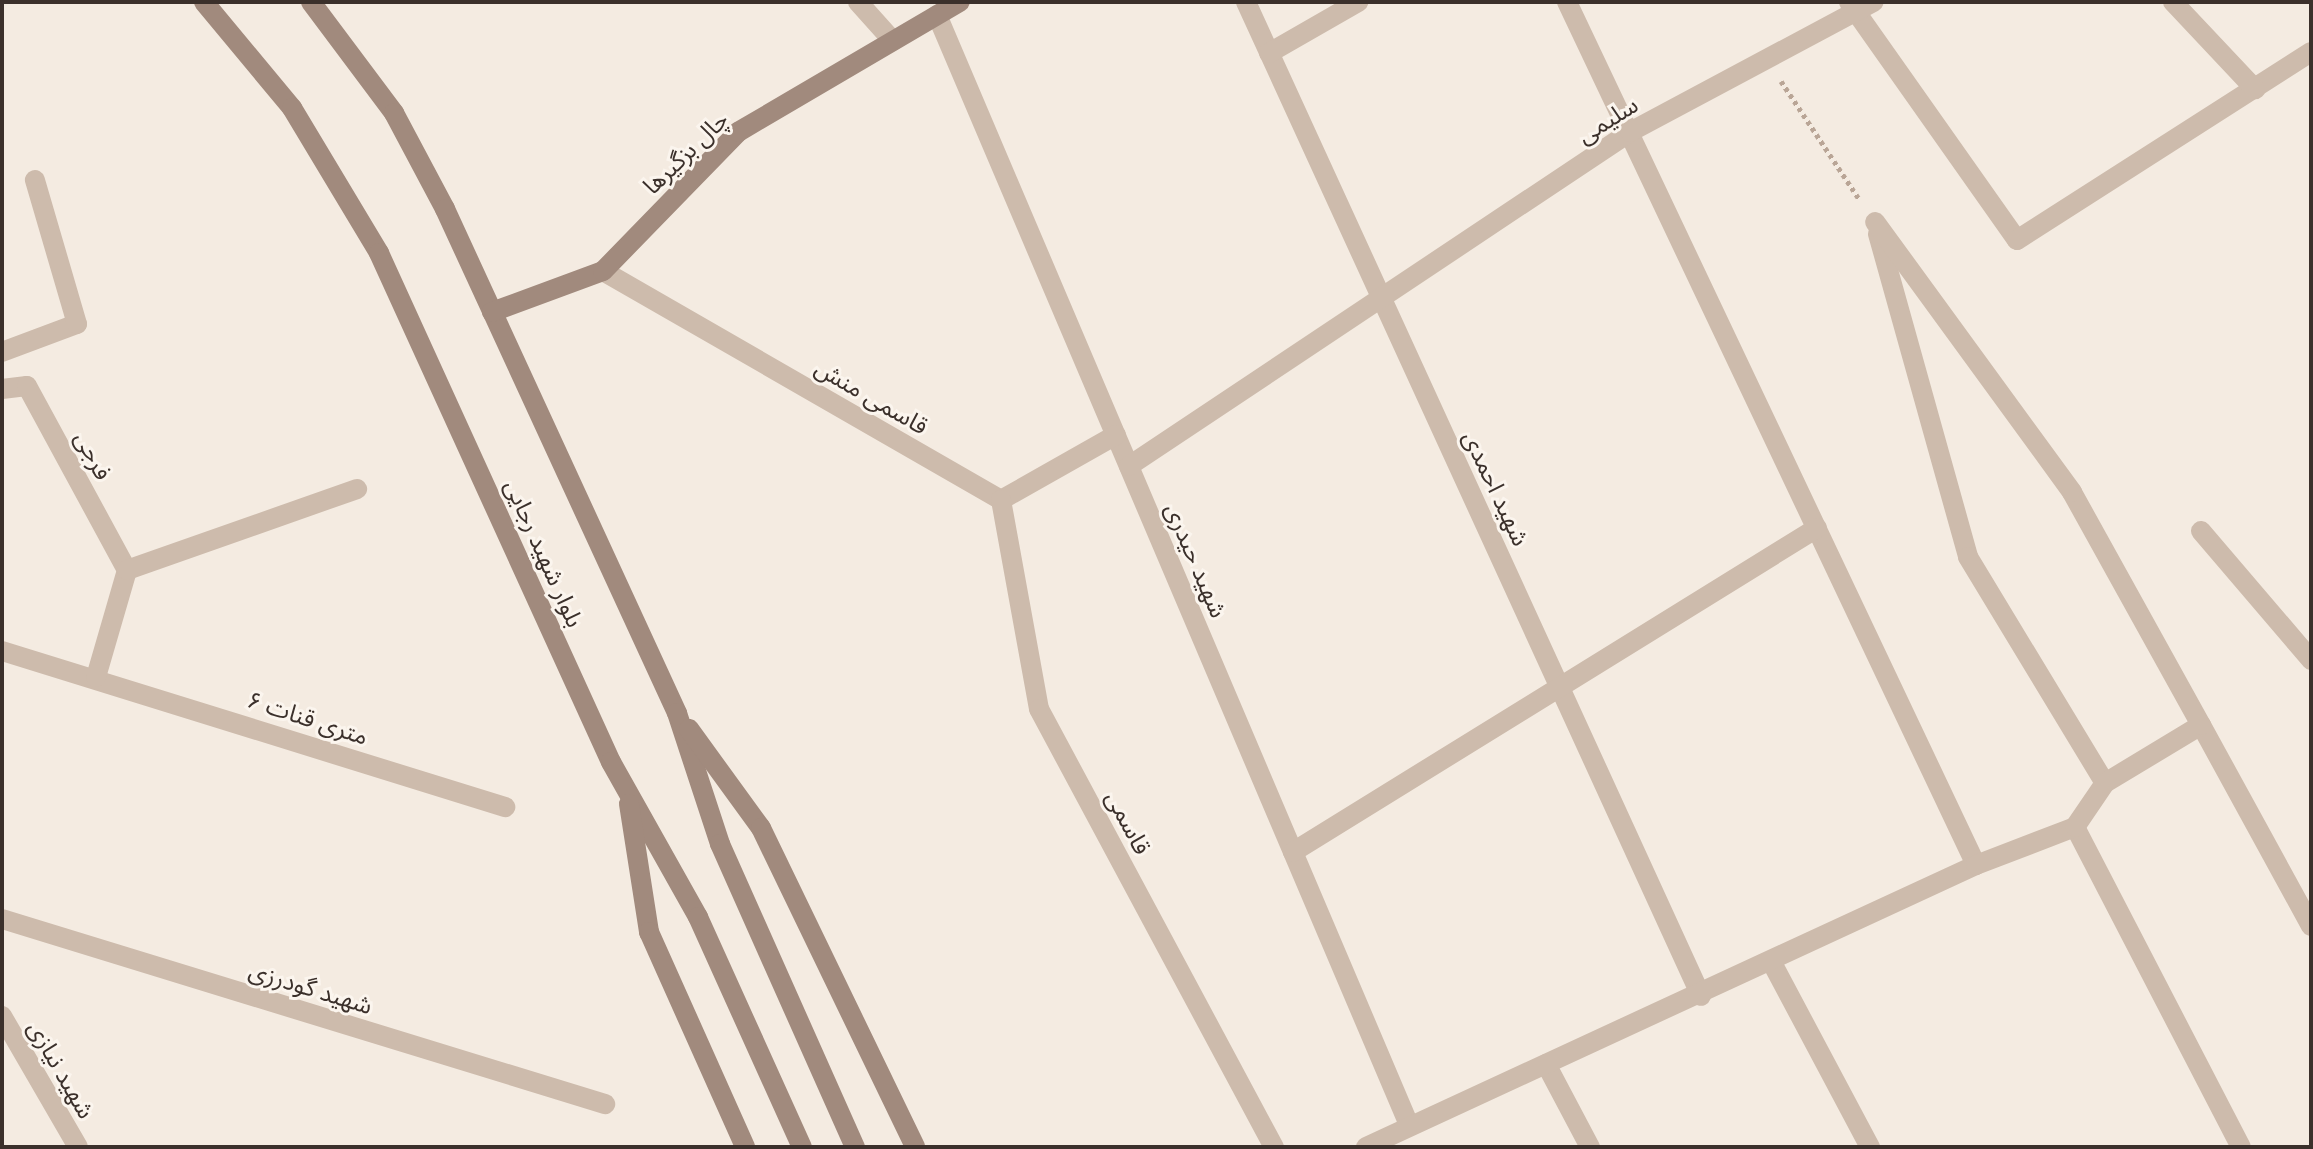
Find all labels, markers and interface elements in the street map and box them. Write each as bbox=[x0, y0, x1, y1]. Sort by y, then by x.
street label: سلیمی bbox=[1571, 89, 1643, 149]
street label: چال بزگیرها bbox=[636, 104, 734, 200]
street label: قاسمی منش bbox=[810, 352, 934, 440]
street label: فرجی bbox=[69, 426, 119, 484]
street label: شهید احمدی bbox=[1458, 426, 1536, 550]
street label: بلوار شهید رجایی bbox=[500, 475, 590, 631]
street label: شهید حیدری bbox=[1160, 498, 1234, 622]
street label: ۶ متری قنات bbox=[244, 684, 372, 750]
street label: قاسمی bbox=[1100, 785, 1158, 859]
street label: شهید گودرزی bbox=[246, 955, 376, 1019]
street label: شهید نیازی bbox=[22, 1015, 102, 1123]

